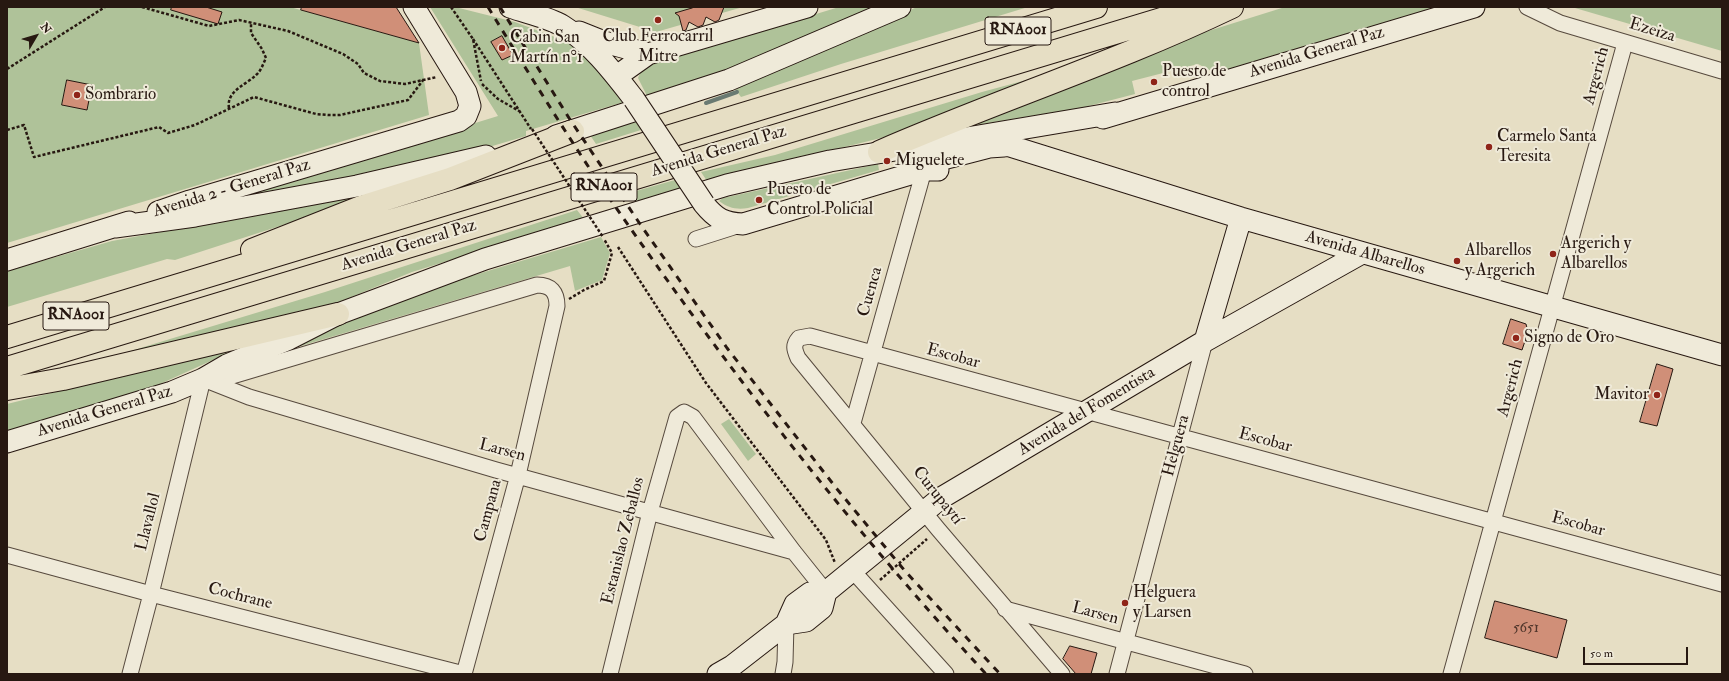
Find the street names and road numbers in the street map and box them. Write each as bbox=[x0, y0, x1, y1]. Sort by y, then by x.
street label: Ezeiza bbox=[1626, 14, 1678, 48]
road number: RNA001 bbox=[985, 17, 1051, 45]
street label: Avenida General Paz bbox=[1247, 23, 1387, 83]
street label: Argerich bbox=[1580, 45, 1614, 107]
street label: Avenida General Paz bbox=[649, 122, 789, 182]
street label: Avenida 2 - General Paz bbox=[151, 155, 313, 223]
road number: RNA001 bbox=[571, 173, 637, 201]
street label: Avenida General Paz bbox=[339, 216, 479, 276]
street label: Avenida Albarellos bbox=[1303, 227, 1427, 281]
street label: Cuenca bbox=[854, 265, 888, 319]
road number: RNA001 bbox=[43, 302, 109, 330]
street label: Escobar bbox=[924, 340, 982, 374]
street label: Argerich bbox=[1494, 357, 1528, 419]
street label: Avenida del Fomentista bbox=[1015, 363, 1159, 461]
street label: Avenida General Paz bbox=[35, 382, 175, 442]
street label: Helguera bbox=[1159, 413, 1195, 479]
street label: Escobar bbox=[1236, 424, 1294, 458]
street label: Larsen bbox=[476, 435, 528, 467]
street label: Curupaytí bbox=[907, 463, 967, 529]
street label: Estanislao Zeballos bbox=[598, 475, 650, 607]
street label: Campana bbox=[471, 478, 507, 544]
street label: Llavallol bbox=[132, 491, 166, 553]
street label: Escobar bbox=[1549, 508, 1607, 542]
street label: Cochrane bbox=[206, 579, 274, 615]
street label: Larsen bbox=[1069, 598, 1121, 630]

